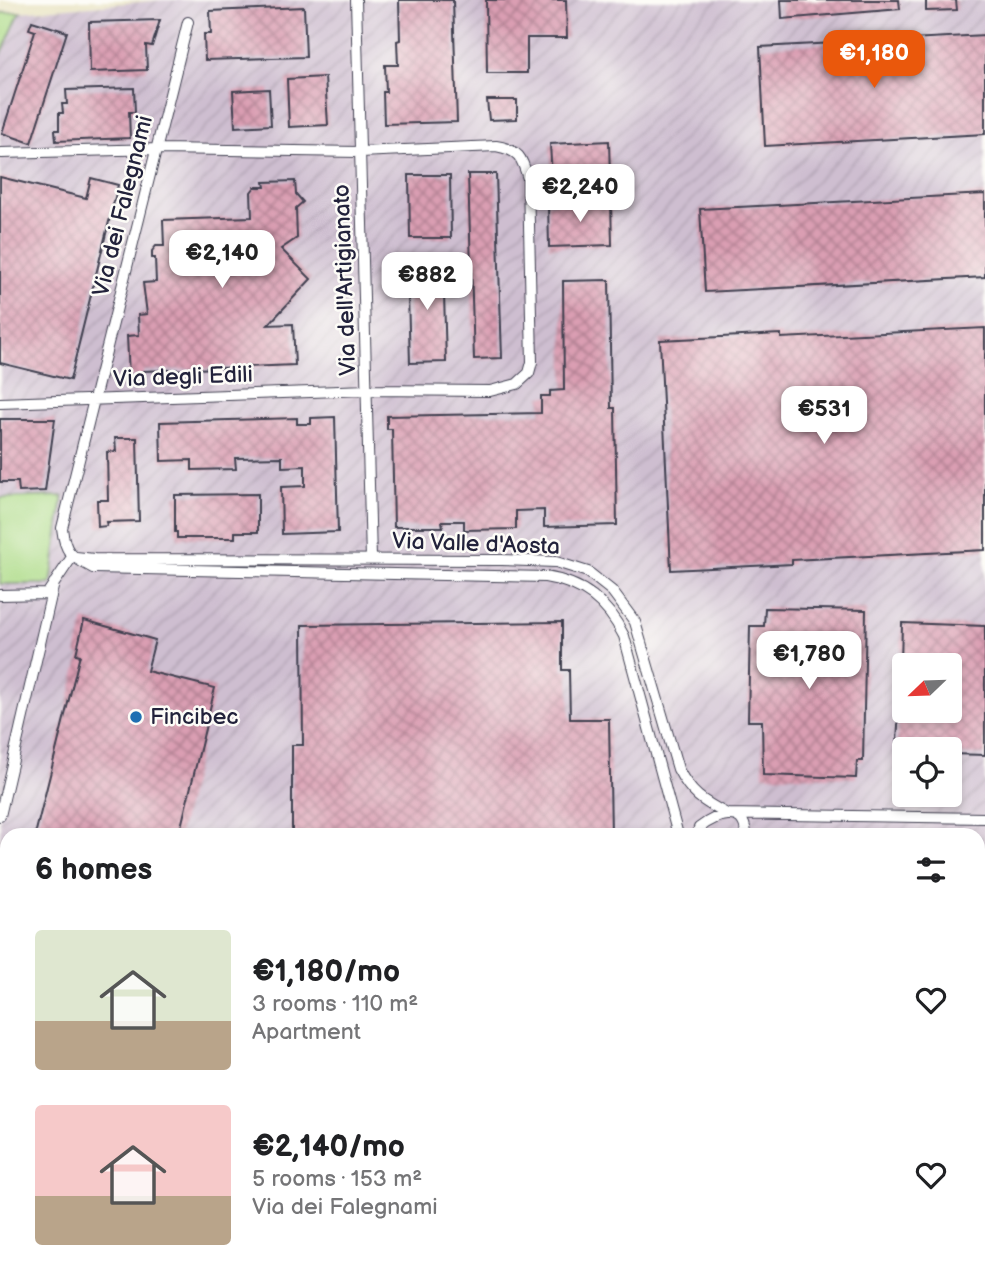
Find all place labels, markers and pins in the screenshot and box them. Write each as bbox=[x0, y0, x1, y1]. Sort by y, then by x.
pin: €1,180 bbox=[817, 31, 931, 90]
pin: €2,240 bbox=[523, 164, 637, 224]
pin: €2,140 bbox=[165, 230, 279, 290]
pin: €882 bbox=[386, 252, 468, 312]
pin: €531 bbox=[783, 386, 865, 446]
pin: €1,780 bbox=[752, 632, 866, 691]
place label: Fincibec bbox=[150, 703, 239, 731]
marker: Fincibec bbox=[128, 709, 144, 725]

